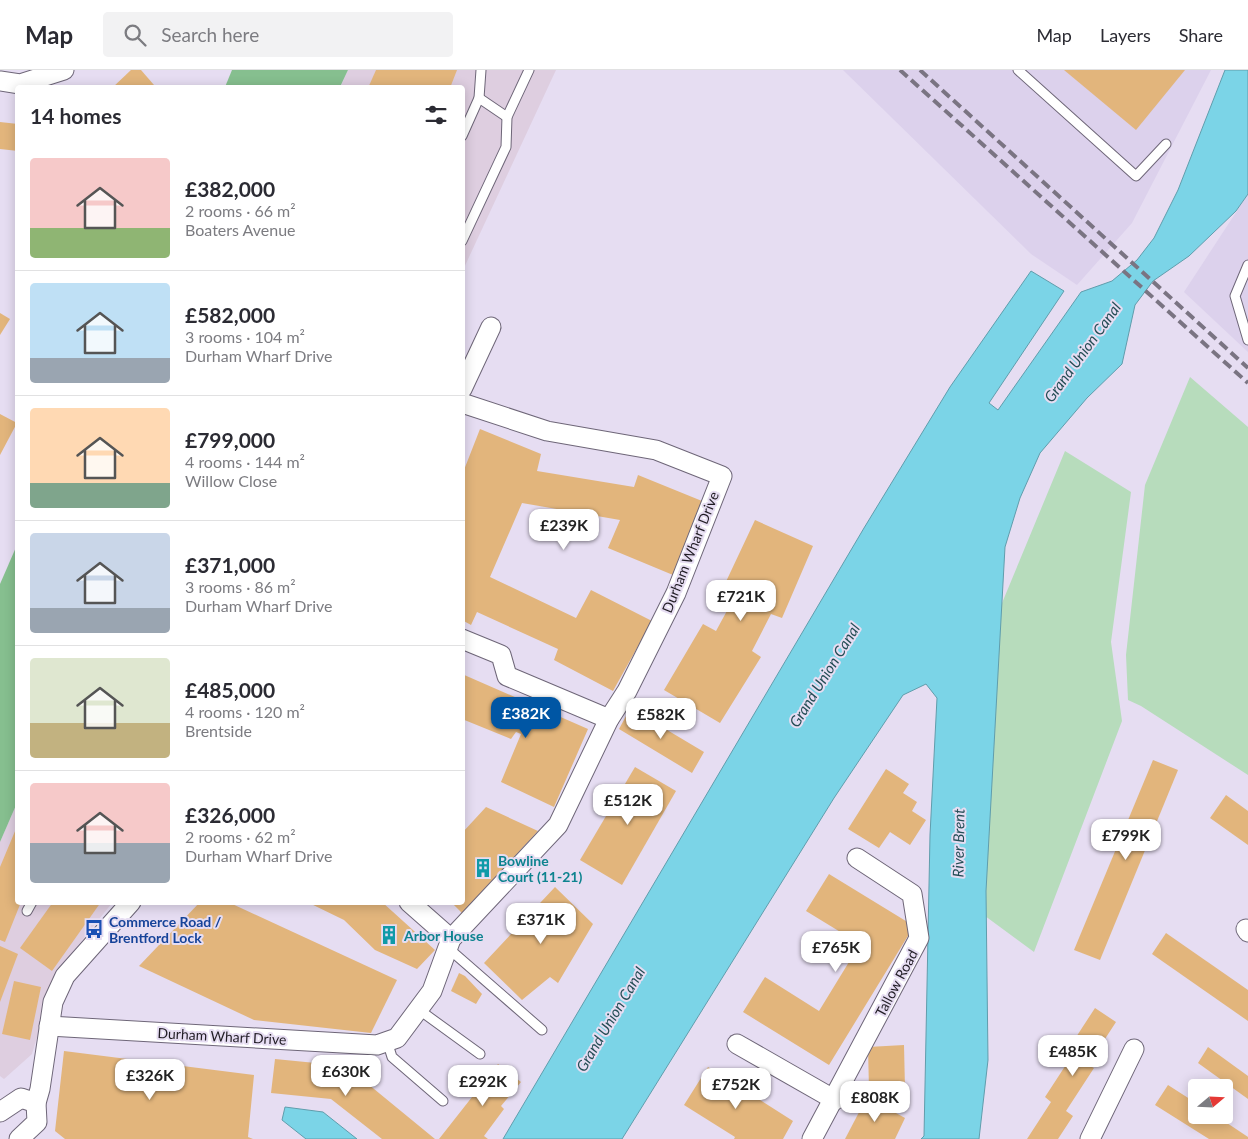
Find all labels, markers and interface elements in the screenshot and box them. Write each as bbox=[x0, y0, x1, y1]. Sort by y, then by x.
search box bbox=[103, 12, 453, 57]
text: Map bbox=[25, 20, 73, 49]
icon: search bbox=[121, 21, 149, 49]
text: Search here bbox=[161, 23, 259, 46]
text: Map bbox=[1036, 24, 1072, 46]
text: Layers bbox=[1100, 24, 1151, 46]
text: Share bbox=[1179, 24, 1223, 46]
icon: filters bbox=[422, 101, 450, 129]
text: 14 homes bbox=[30, 103, 121, 128]
text: £382,000 bbox=[185, 176, 275, 201]
icon: home bbox=[70, 178, 130, 238]
text: 2 rooms · 66 m² bbox=[185, 201, 296, 220]
text: Boaters Avenue bbox=[185, 220, 296, 239]
water label: Grand Union Canal bbox=[1040, 298, 1124, 405]
text: £582,000 bbox=[185, 302, 275, 327]
icon: home bbox=[70, 303, 130, 363]
text: 3 rooms · 104 m² bbox=[185, 327, 305, 346]
text: Durham Wharf Drive bbox=[185, 346, 332, 365]
text: £799,000 bbox=[185, 427, 275, 452]
icon: home bbox=[70, 428, 130, 488]
text: 4 rooms · 144 m² bbox=[185, 452, 305, 471]
text: Willow Close bbox=[185, 471, 277, 490]
street label: Durham Wharf Drive bbox=[658, 489, 722, 615]
pin: £239K bbox=[529, 508, 599, 551]
text: £239K bbox=[540, 515, 588, 534]
text: £371,000 bbox=[185, 552, 275, 577]
icon: home bbox=[70, 553, 130, 613]
text: 3 rooms · 86 m² bbox=[185, 577, 296, 596]
pin: £721K bbox=[706, 580, 776, 622]
text: £721K bbox=[717, 586, 765, 605]
text: Durham Wharf Drive bbox=[185, 596, 332, 615]
water label: Grand Union Canal bbox=[785, 619, 863, 730]
text: £485,000 bbox=[185, 677, 275, 702]
icon: home bbox=[70, 678, 130, 738]
pin: £382K bbox=[491, 696, 561, 739]
pin: £582K bbox=[626, 698, 696, 740]
text: 4 rooms · 120 m² bbox=[185, 702, 305, 721]
text: £382K bbox=[502, 703, 550, 722]
text: £582K bbox=[637, 704, 685, 723]
text: Brentside bbox=[185, 721, 252, 740]
pin: £512K bbox=[593, 784, 663, 826]
text: £512K bbox=[604, 790, 652, 809]
text: £326,000 bbox=[185, 802, 275, 827]
icon: home bbox=[70, 803, 130, 863]
water label: River Brent bbox=[948, 808, 968, 878]
pin: £799K bbox=[1091, 818, 1161, 861]
text: £799K bbox=[1102, 825, 1150, 844]
text: 2 rooms · 62 m² bbox=[185, 827, 296, 846]
text: Durham Wharf Drive bbox=[185, 846, 332, 865]
place label: Bowline Court (11-21) bbox=[498, 852, 582, 885]
building icon: Bowline Court (11-21) bbox=[472, 857, 494, 879]
pin: £371K bbox=[506, 902, 576, 945]
text: £371K bbox=[517, 909, 565, 928]
place label: Commerce Road / Brentford Lock bbox=[109, 913, 222, 946]
bus stop icon: Commerce Road / Brentford Lock bbox=[83, 918, 105, 940]
building icon: Arbor House bbox=[378, 924, 400, 946]
place label: Arbor House bbox=[403, 927, 484, 944]
pin: £765K bbox=[801, 930, 871, 973]
text: £765K bbox=[812, 937, 860, 956]
street label: Tallow Road bbox=[871, 947, 921, 1019]
water label: Grand Union Canal bbox=[572, 963, 649, 1074]
street label: Durham Wharf Drive bbox=[157, 1024, 287, 1048]
pin: £485K bbox=[1038, 1034, 1108, 1077]
text: £485K bbox=[1049, 1041, 1097, 1060]
pin: £630K bbox=[311, 1054, 381, 1097]
pin: £326K bbox=[115, 1058, 185, 1101]
text: £630K bbox=[322, 1061, 370, 1080]
pin: £292K bbox=[448, 1064, 518, 1107]
text: £326K bbox=[126, 1065, 174, 1084]
pin: £752K bbox=[701, 1068, 771, 1110]
text: £292K bbox=[459, 1071, 507, 1090]
text: £752K bbox=[712, 1074, 760, 1093]
north arrow bbox=[1188, 1079, 1232, 1124]
map controls bbox=[1188, 1079, 1233, 1124]
pin: £808K bbox=[840, 1080, 910, 1123]
text: £808K bbox=[851, 1087, 899, 1106]

